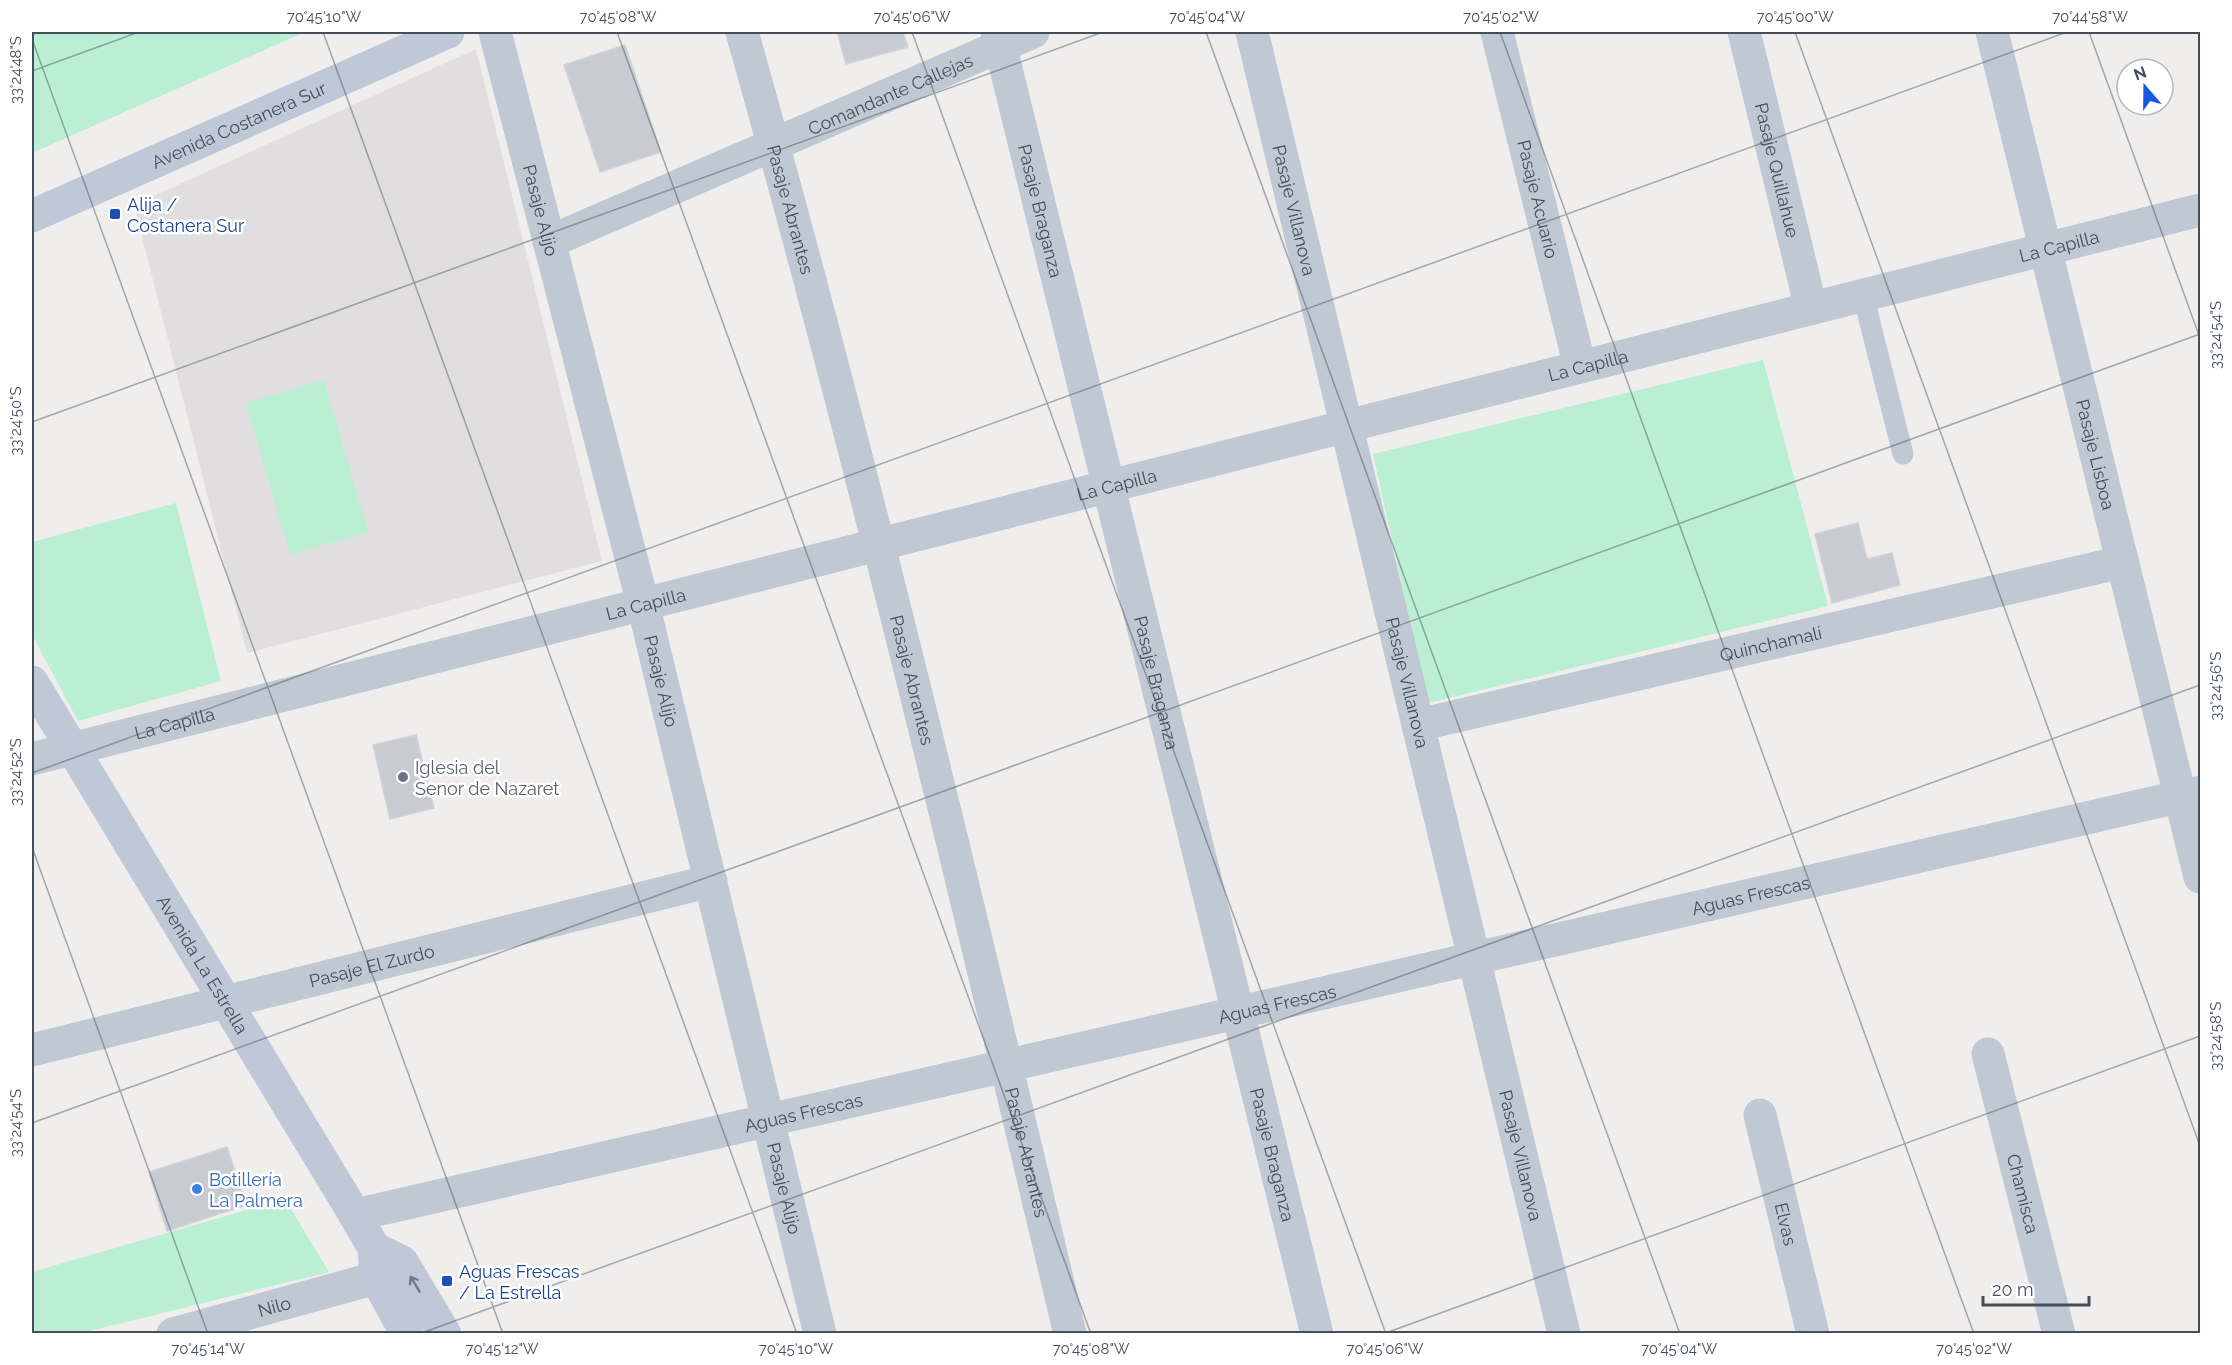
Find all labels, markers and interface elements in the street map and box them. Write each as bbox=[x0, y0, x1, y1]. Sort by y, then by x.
text: 70°45'10"W bbox=[287, 8, 362, 26]
text: 70°45'08"W bbox=[580, 8, 657, 26]
text: 70°45'06"W bbox=[873, 8, 951, 26]
text: 70°45'04"W bbox=[1169, 8, 1245, 26]
text: 70°45'02"W bbox=[1463, 8, 1539, 26]
text: 70°45'00"W bbox=[1756, 8, 1834, 26]
text: 70°44'58"W bbox=[2052, 8, 2128, 26]
text: 33°24'48"S bbox=[7, 36, 25, 104]
street label: Comandante Callejas bbox=[805, 49, 976, 139]
north arrow bbox=[2115, 57, 2175, 117]
text: N bbox=[2131, 62, 2149, 84]
street label: Avenida Costanera Sur bbox=[148, 77, 330, 172]
street label: Pasaje Quillahue bbox=[1751, 100, 1804, 240]
street label: Pasaje Acuario bbox=[1514, 138, 1563, 261]
street label: Pasaje Abrantes bbox=[763, 142, 818, 277]
street label: Pasaje Braganza bbox=[1014, 142, 1067, 280]
street label: Pasaje Villanova bbox=[1269, 142, 1320, 278]
street label: Pasaje Alijo bbox=[519, 162, 563, 258]
place label: Alija / Costanera Sur bbox=[127, 194, 245, 236]
marker: Alija / Costanera Sur bbox=[108, 207, 122, 221]
street label: La Capilla bbox=[2017, 225, 2101, 266]
text: 33°24'54"S bbox=[2207, 301, 2225, 369]
street label: La Capilla bbox=[1546, 345, 1630, 385]
text: 33°24'50"S bbox=[7, 386, 25, 456]
street label: Pasaje Lisboa bbox=[2072, 397, 2120, 512]
street label: La Capilla bbox=[1075, 464, 1159, 505]
street label: La Capilla bbox=[603, 583, 688, 624]
street label: Pasaje Abrantes bbox=[886, 613, 939, 747]
street label: Pasaje Braganza bbox=[1130, 614, 1183, 752]
street label: Pasaje Villanova bbox=[1382, 615, 1434, 750]
street label: Quinchamalí bbox=[1718, 621, 1824, 665]
street label: Pasaje Alijo bbox=[640, 633, 683, 729]
text: 33°24'56"S bbox=[2207, 652, 2225, 720]
street label: La Capilla bbox=[132, 703, 217, 743]
text: 33°24'52"S bbox=[7, 738, 25, 806]
place label: Iglesia del Senor de Nazaret bbox=[415, 757, 559, 799]
marker: Iglesia del Senor de Nazaret bbox=[396, 770, 410, 784]
street label: Aguas Frescas bbox=[1690, 871, 1812, 919]
street label: Avenida La Estrella bbox=[153, 891, 253, 1037]
street label: Pasaje El Zurdo bbox=[307, 940, 437, 991]
street label: Aguas Frescas bbox=[1216, 980, 1338, 1027]
text: 33°24'58"S bbox=[2207, 1002, 2225, 1070]
street label: Pasaje Abrantes bbox=[1001, 1085, 1053, 1220]
street label: Pasaje Braganza bbox=[1246, 1086, 1299, 1224]
street label: Aguas Frescas bbox=[742, 1088, 865, 1136]
street label: Pasaje Villanova bbox=[1495, 1088, 1547, 1223]
text: 33°24'54"S bbox=[7, 1089, 25, 1157]
street label: Pasaje Alijo bbox=[763, 1140, 806, 1237]
street label: Chamisca bbox=[2003, 1151, 2044, 1236]
place label: Botillería La Palmera bbox=[209, 1169, 303, 1211]
marker: Botillería La Palmera bbox=[190, 1182, 204, 1196]
street label: Elvas bbox=[1771, 1200, 1802, 1248]
place label: Aguas Frescas / La Estrella bbox=[459, 1261, 580, 1303]
scale bar bbox=[1983, 1269, 2090, 1307]
marker: Aguas Frescas / La Estrella bbox=[440, 1274, 454, 1288]
one-way arrow bbox=[409, 1276, 421, 1293]
text: 20 m bbox=[1992, 1279, 2034, 1300]
street label: Nilo bbox=[255, 1291, 293, 1321]
text: 70°45'14"W bbox=[171, 1340, 245, 1358]
text: 70°45'12"W bbox=[465, 1340, 539, 1358]
text: 70°45'10"W bbox=[759, 1340, 834, 1358]
text: 70°45'08"W bbox=[1053, 1340, 1130, 1358]
text: 70°45'06"W bbox=[1346, 1340, 1424, 1358]
text: 70°45'04"W bbox=[1641, 1340, 1717, 1358]
text: 70°45'02"W bbox=[1936, 1340, 2012, 1358]

